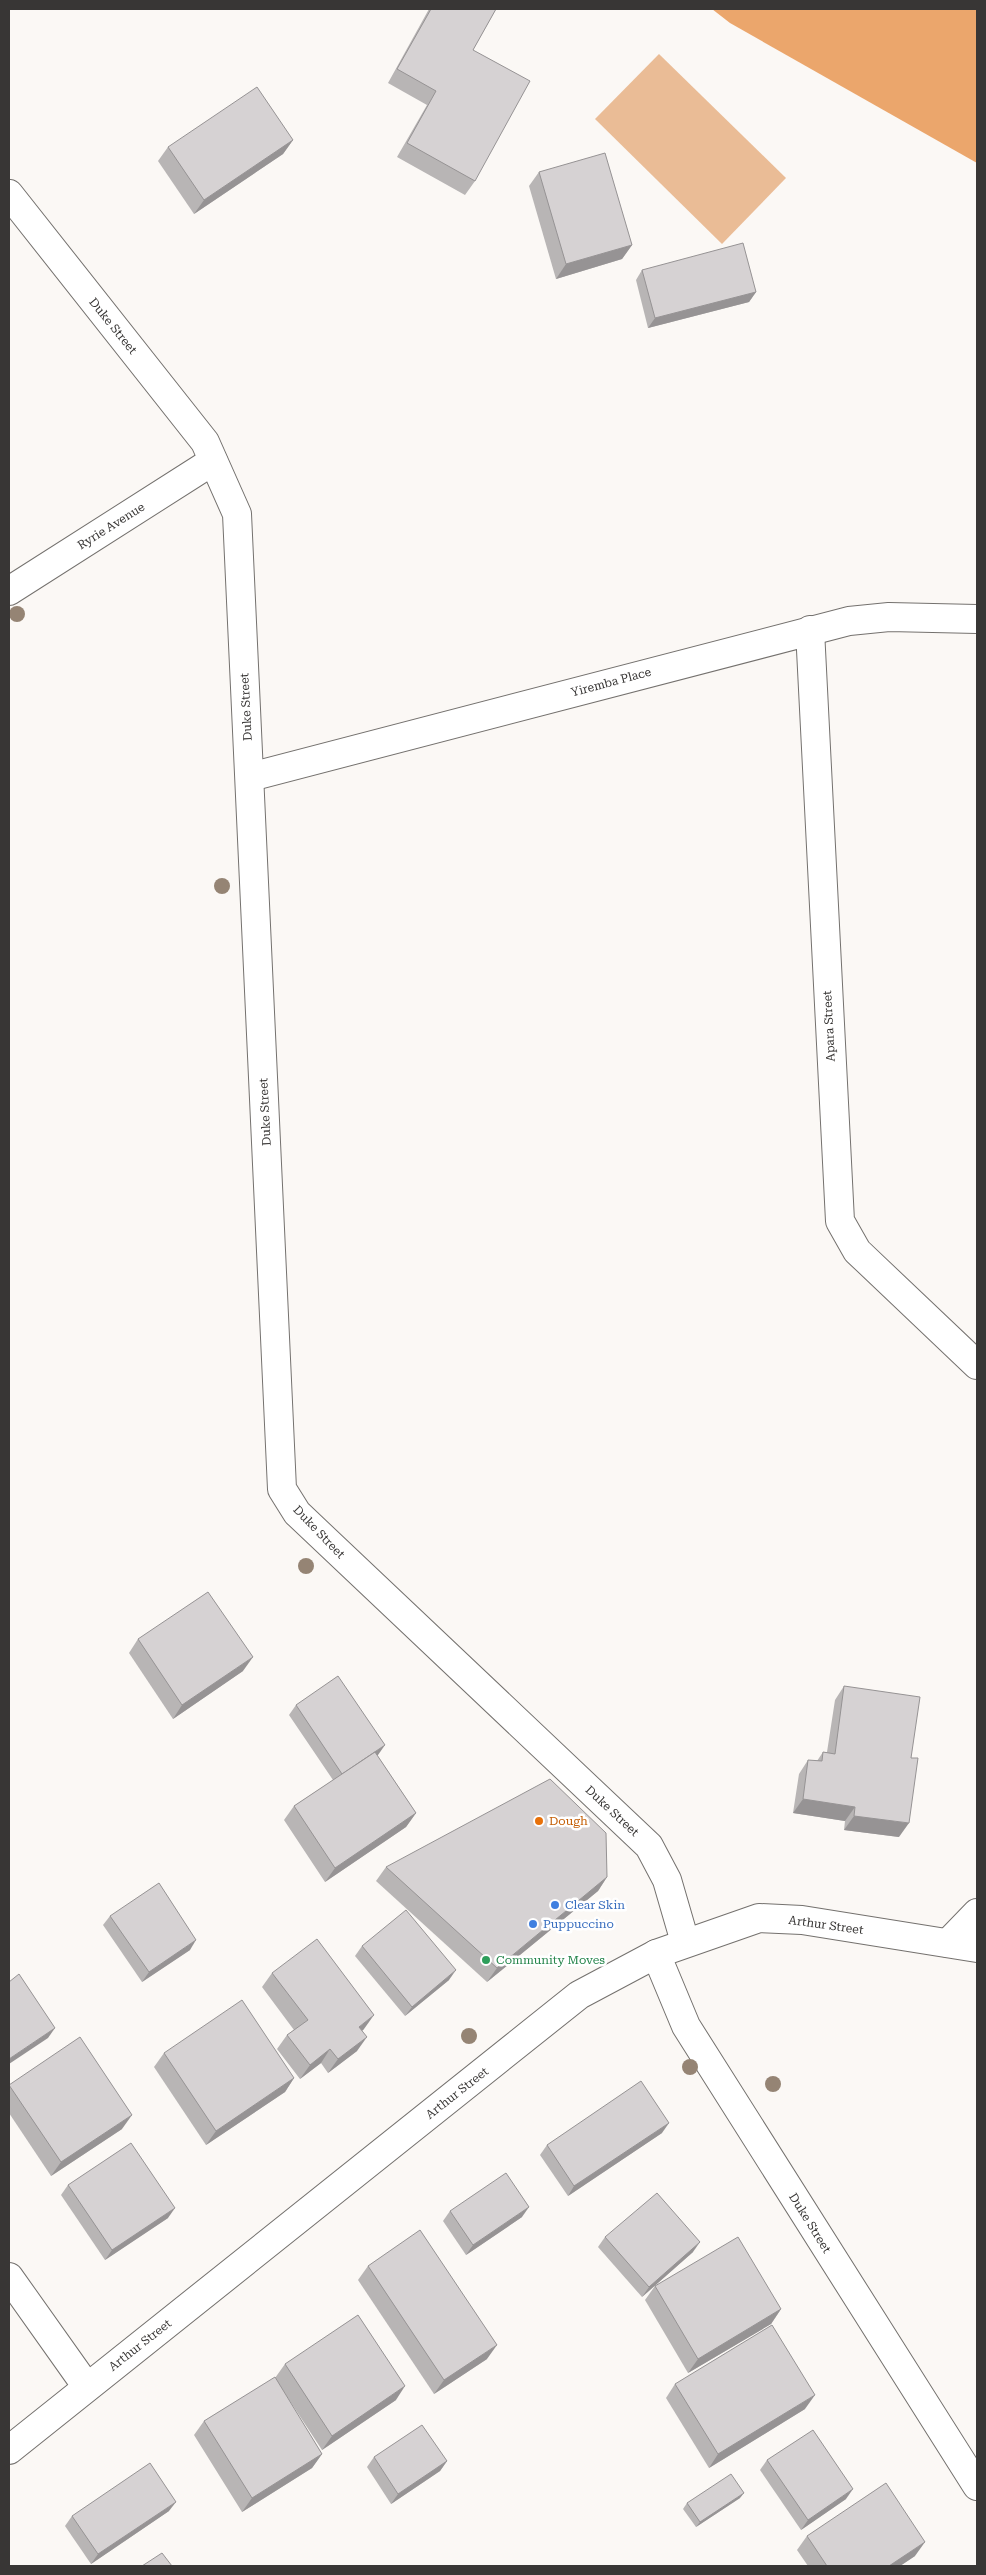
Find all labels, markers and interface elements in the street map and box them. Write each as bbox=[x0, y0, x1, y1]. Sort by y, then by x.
street label: Duke Street bbox=[86, 295, 140, 357]
street label: Ryrie Avenue bbox=[75, 500, 148, 552]
street label: Yiremba Place bbox=[569, 664, 653, 699]
street label: Duke Street bbox=[237, 672, 255, 741]
street label: Apara Street bbox=[820, 990, 838, 1062]
street label: Duke Street bbox=[256, 1077, 274, 1146]
street label: Duke Street bbox=[290, 1503, 348, 1562]
street label: Duke Street bbox=[582, 1783, 642, 1840]
place label: Dough bbox=[549, 1814, 588, 1828]
marker: Dough bbox=[533, 1815, 545, 1827]
place label: Clear Skin bbox=[565, 1898, 625, 1912]
marker: Clear Skin bbox=[549, 1899, 561, 1911]
street label: Arthur Street bbox=[788, 1913, 865, 1937]
place label: Puppuccino bbox=[543, 1917, 614, 1931]
marker: Puppuccino bbox=[527, 1918, 539, 1930]
place label: Community Moves bbox=[496, 1953, 605, 1967]
marker: Community Moves bbox=[480, 1954, 492, 1966]
street label: Arthur Street bbox=[423, 2064, 491, 2122]
street label: Duke Street bbox=[786, 2190, 834, 2256]
street label: Arthur Street bbox=[106, 2316, 174, 2374]

